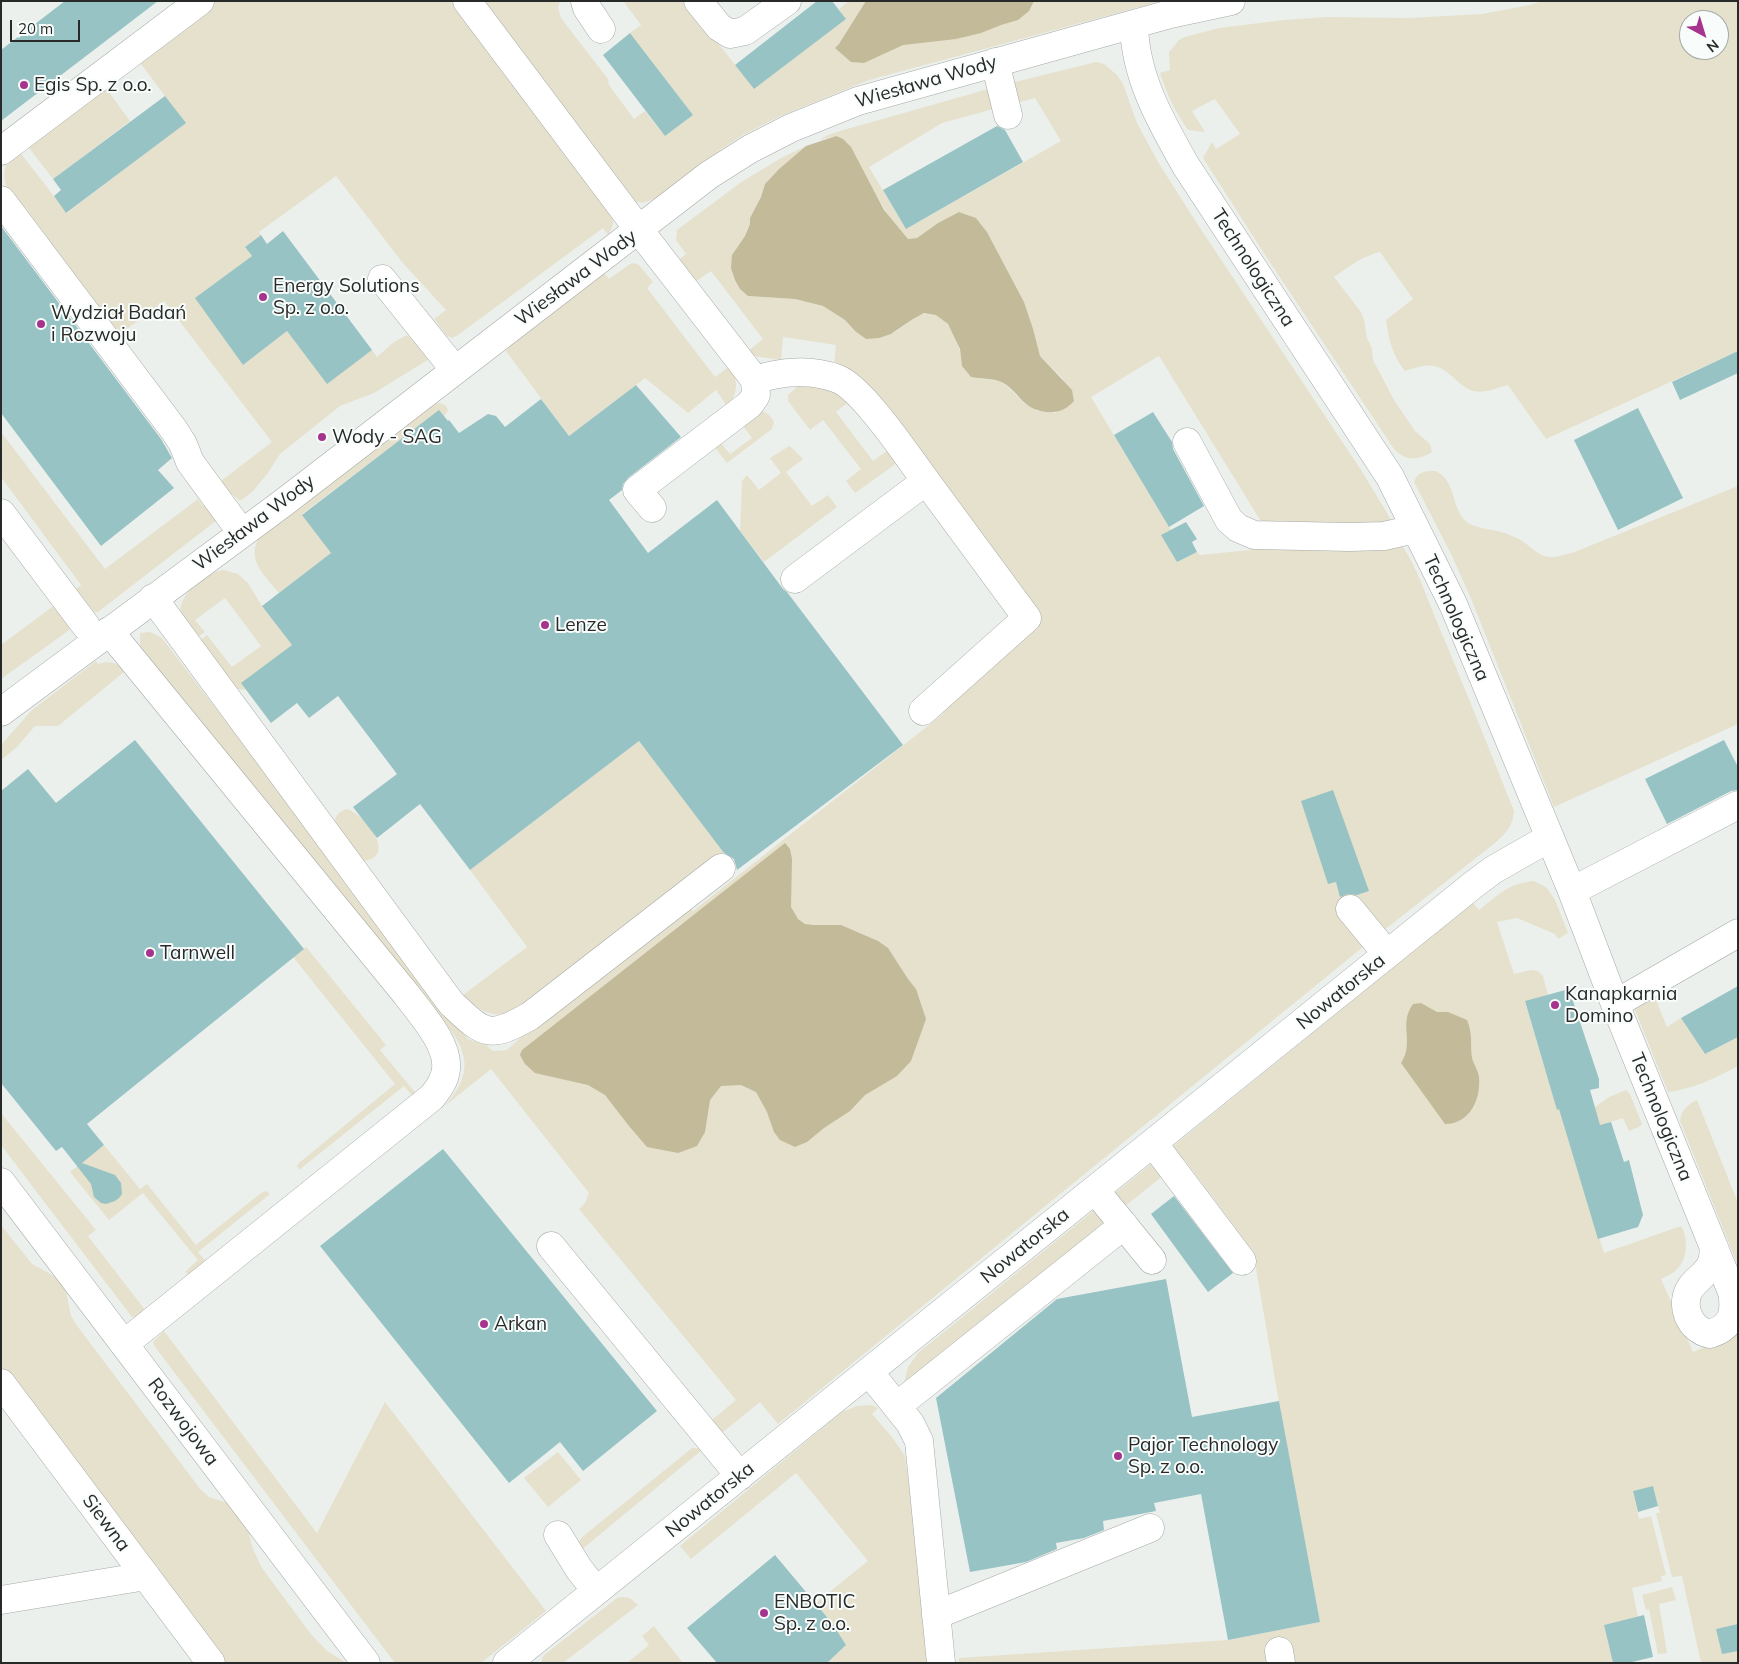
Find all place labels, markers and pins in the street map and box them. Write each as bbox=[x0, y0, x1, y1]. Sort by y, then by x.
place label: Egis Sp. z o.o. bbox=[34, 74, 152, 96]
marker: Egis Sp. z o.o. bbox=[18, 79, 30, 91]
place label: Energy Solutions Sp. z o.o. bbox=[273, 275, 420, 319]
marker: Energy Solutions Sp. z o.o. bbox=[257, 291, 269, 303]
place label: Wydział Badań i Rozwoju bbox=[51, 302, 186, 346]
marker: Wydział Badań i Rozwoju bbox=[35, 318, 47, 330]
place label: Wody - SAG bbox=[332, 426, 442, 448]
marker: Wody - SAG bbox=[316, 431, 328, 443]
place label: Lenze bbox=[555, 614, 607, 636]
marker: Lenze bbox=[539, 619, 551, 631]
place label: Tarnwell bbox=[160, 942, 235, 964]
marker: Tarnwell bbox=[144, 947, 156, 959]
place label: Kanapkarnia Domino bbox=[1565, 983, 1677, 1027]
marker: Kanapkarnia Domino bbox=[1549, 999, 1561, 1011]
place label: Arkan bbox=[494, 1313, 547, 1335]
marker: Arkan bbox=[478, 1318, 490, 1330]
place label: Pajor Technology Sp. z o.o. bbox=[1128, 1434, 1278, 1478]
marker: Pajor Technology Sp. z o.o. bbox=[1112, 1450, 1124, 1462]
place label: ENBOTIC Sp. z o.o. bbox=[774, 1591, 856, 1635]
marker: ENBOTIC Sp. z o.o. bbox=[758, 1607, 770, 1619]

